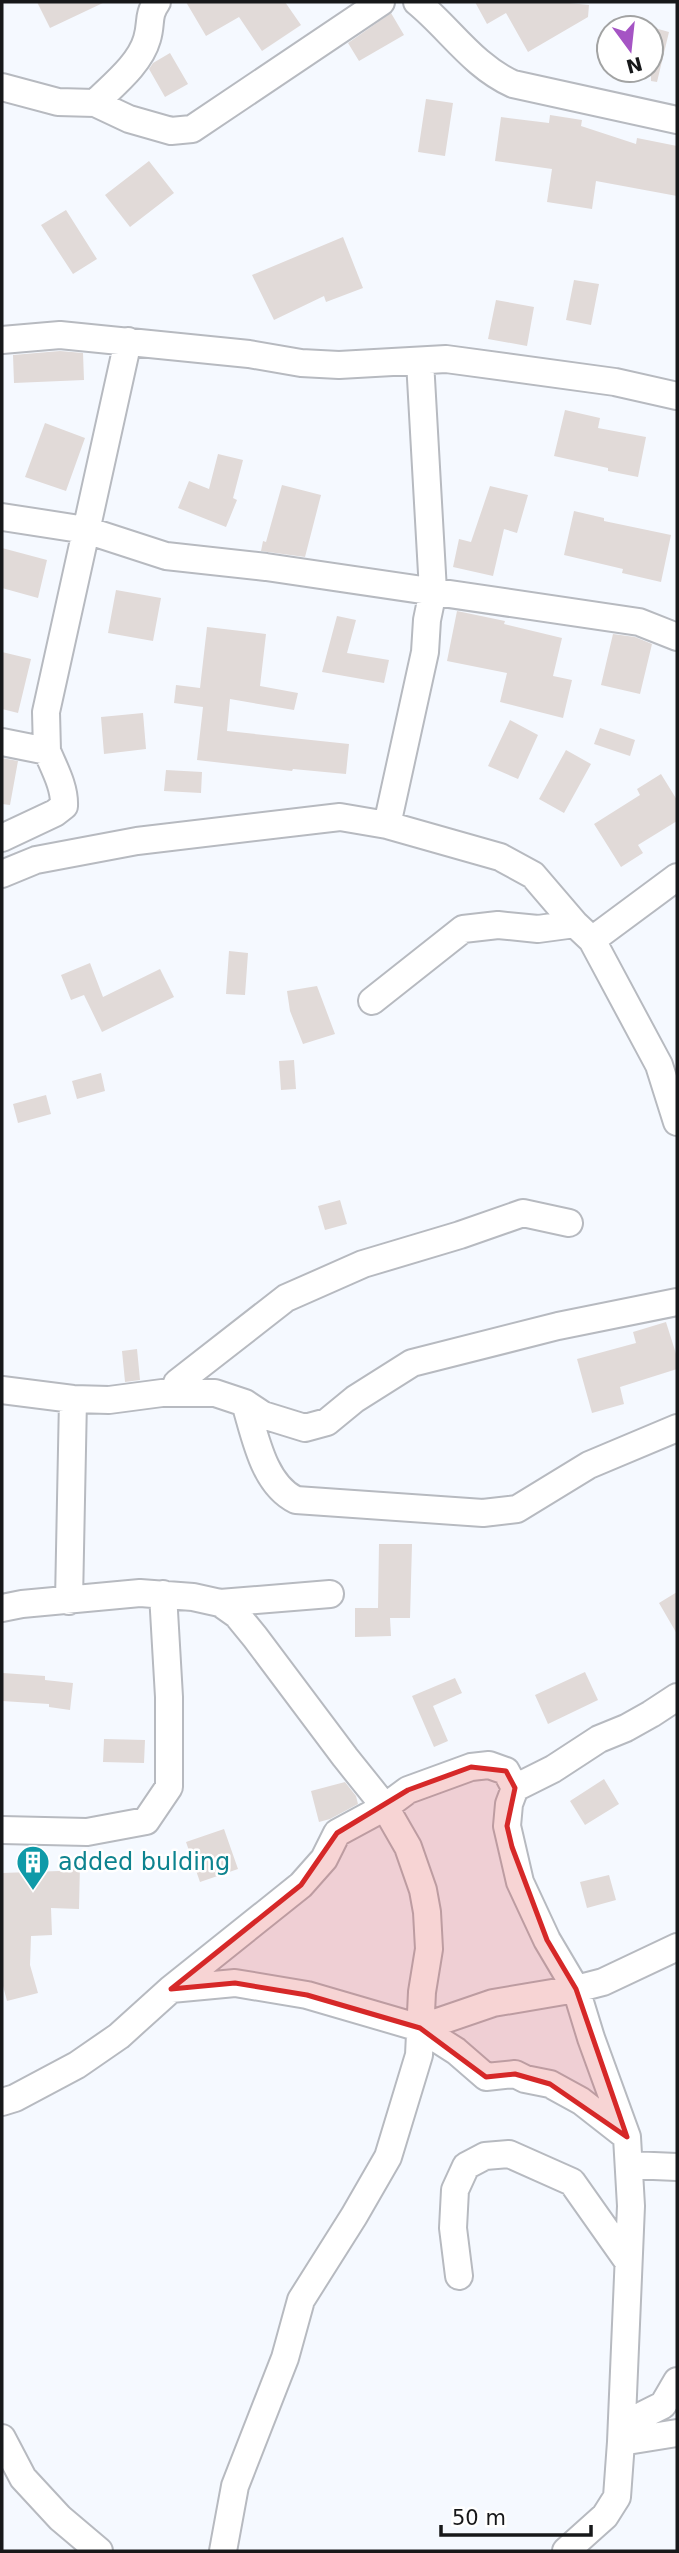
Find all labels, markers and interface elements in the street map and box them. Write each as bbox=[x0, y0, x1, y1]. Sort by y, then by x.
north arrow bbox=[595, 14, 665, 84]
text: N bbox=[624, 53, 645, 78]
building icon: added bulding bbox=[14, 1843, 52, 1892]
place label: added bulding bbox=[58, 1848, 230, 1876]
scale bar bbox=[441, 2494, 592, 2538]
text: 50 m bbox=[452, 2506, 506, 2530]

